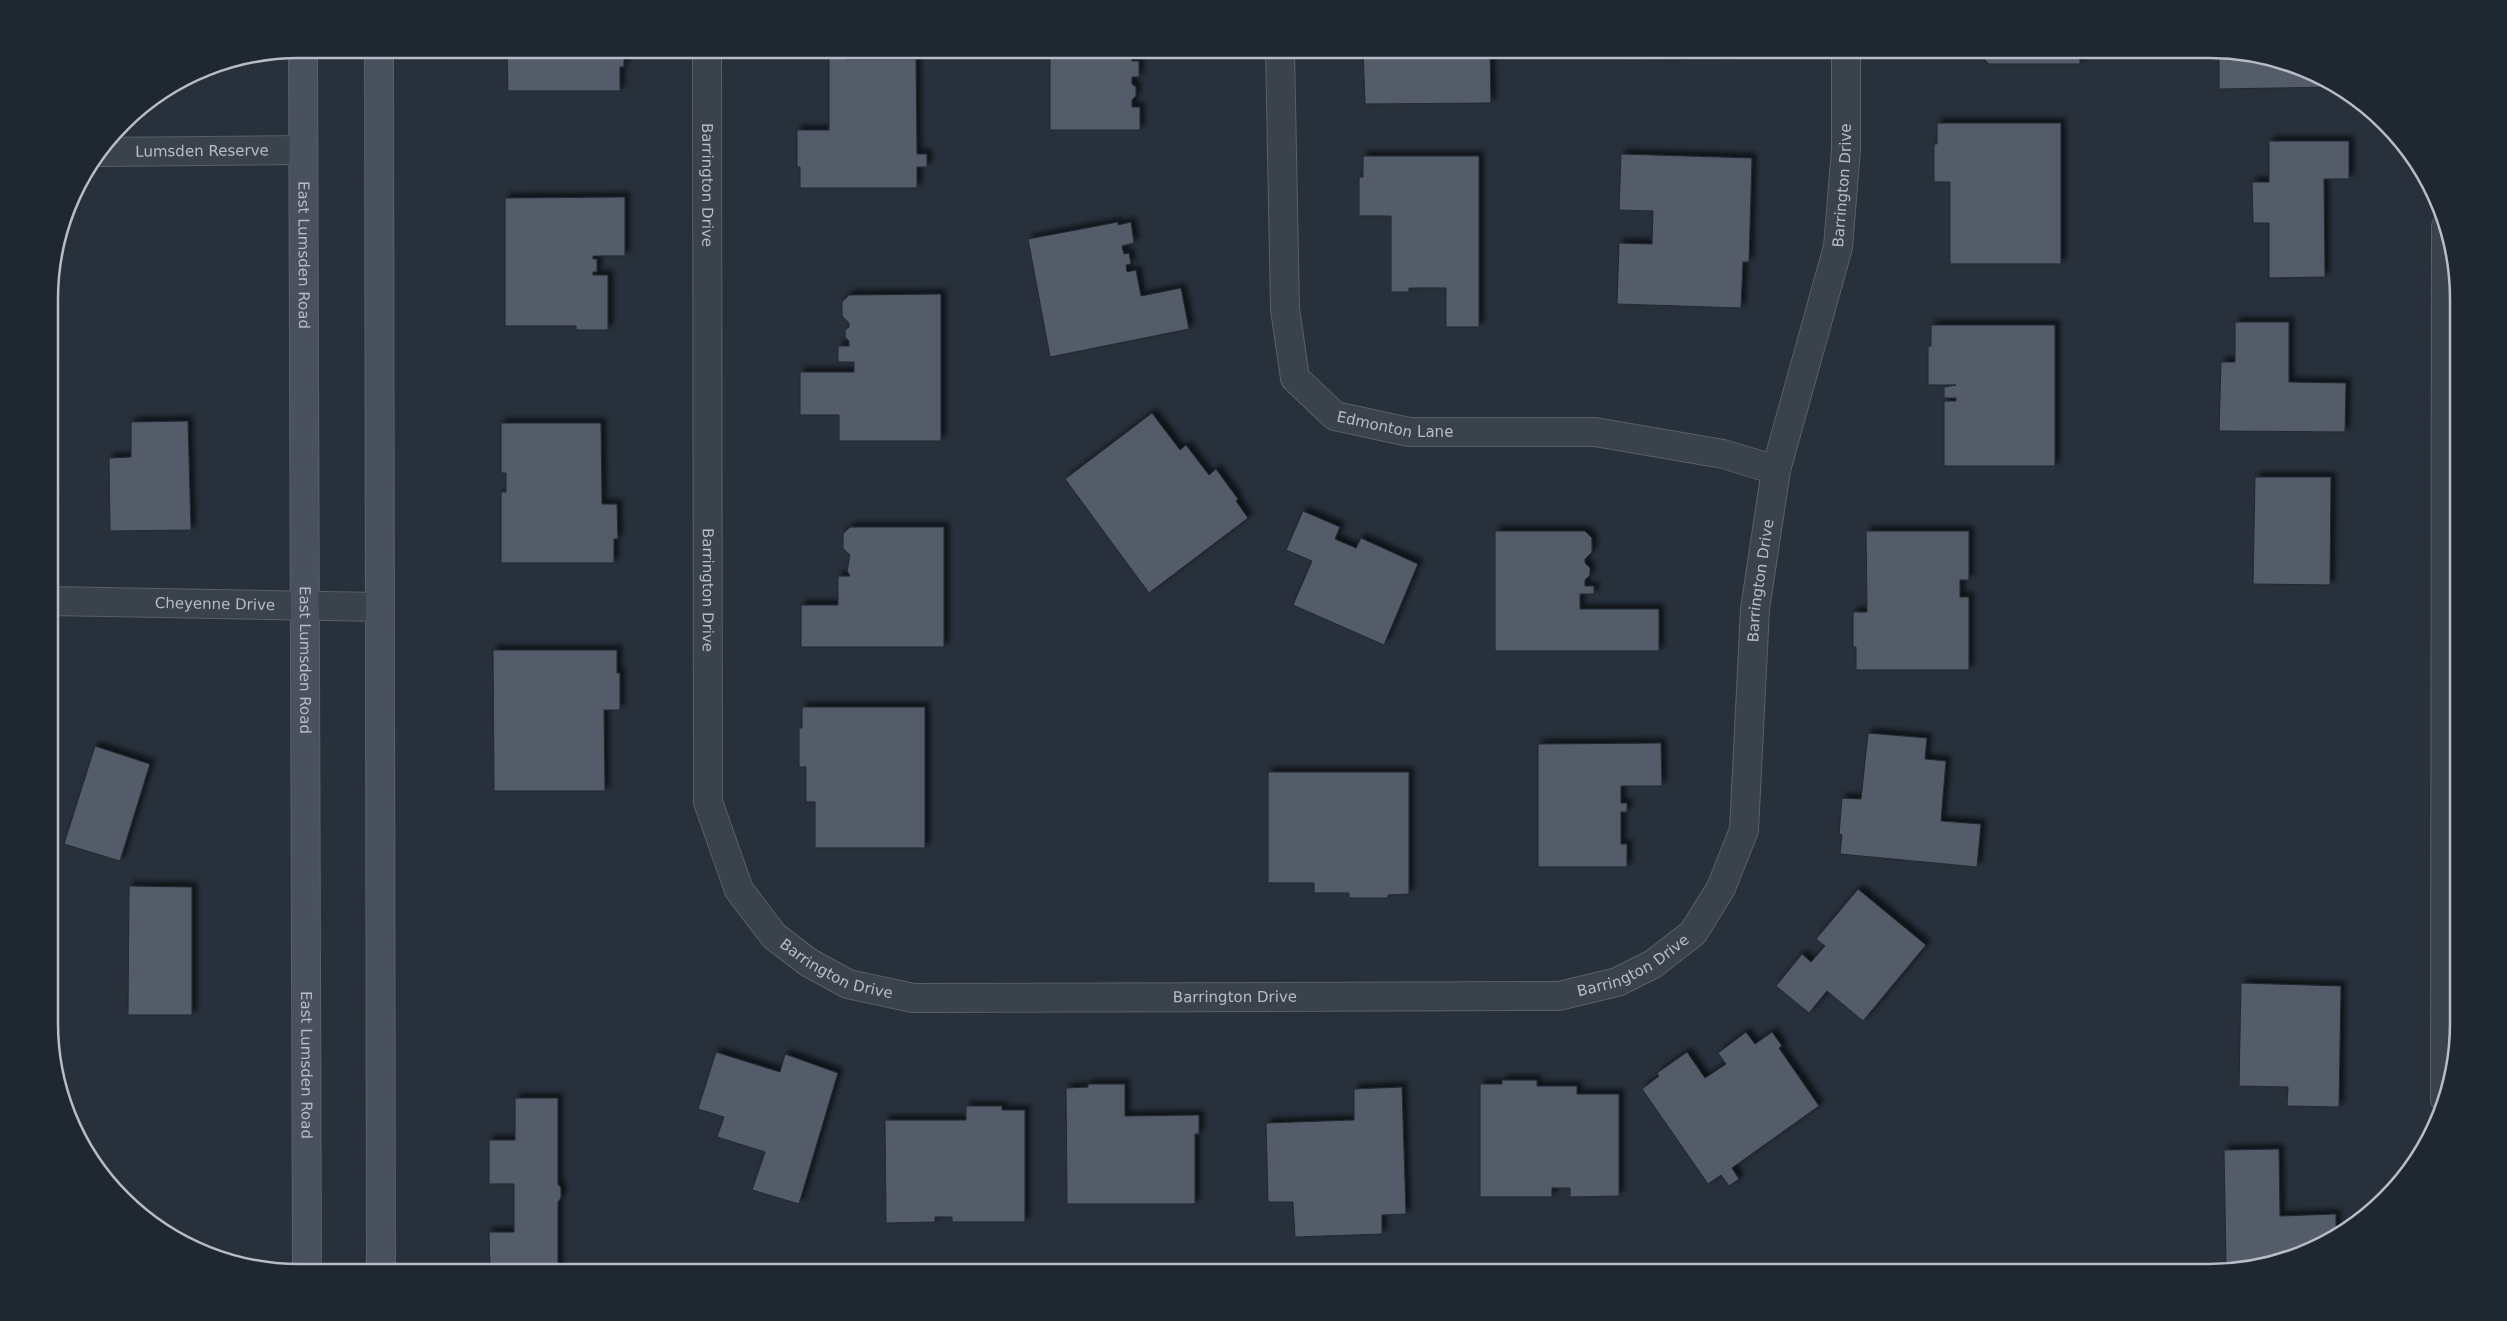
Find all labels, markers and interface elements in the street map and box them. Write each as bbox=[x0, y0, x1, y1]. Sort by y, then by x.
street label: Barrington Drive bbox=[698, 123, 716, 247]
street label: Barrington Drive bbox=[1829, 123, 1855, 248]
street label: Lumsden Reserve bbox=[135, 141, 269, 161]
street label: East Lumsden Road bbox=[294, 181, 313, 329]
street label: Edmonton Lane bbox=[1335, 408, 1453, 441]
street label: Barrington Drive bbox=[1744, 518, 1777, 643]
street label: Barrington Drive bbox=[699, 528, 717, 652]
street label: East Lumsden Road bbox=[296, 586, 314, 734]
street label: Cheyenne Drive bbox=[155, 594, 275, 614]
street label: Barrington Drive bbox=[1575, 930, 1693, 1000]
street label: Barrington Drive bbox=[776, 935, 894, 1002]
street label: Barrington Drive bbox=[1173, 988, 1297, 1006]
street label: East Lumsden Road bbox=[297, 991, 316, 1139]

